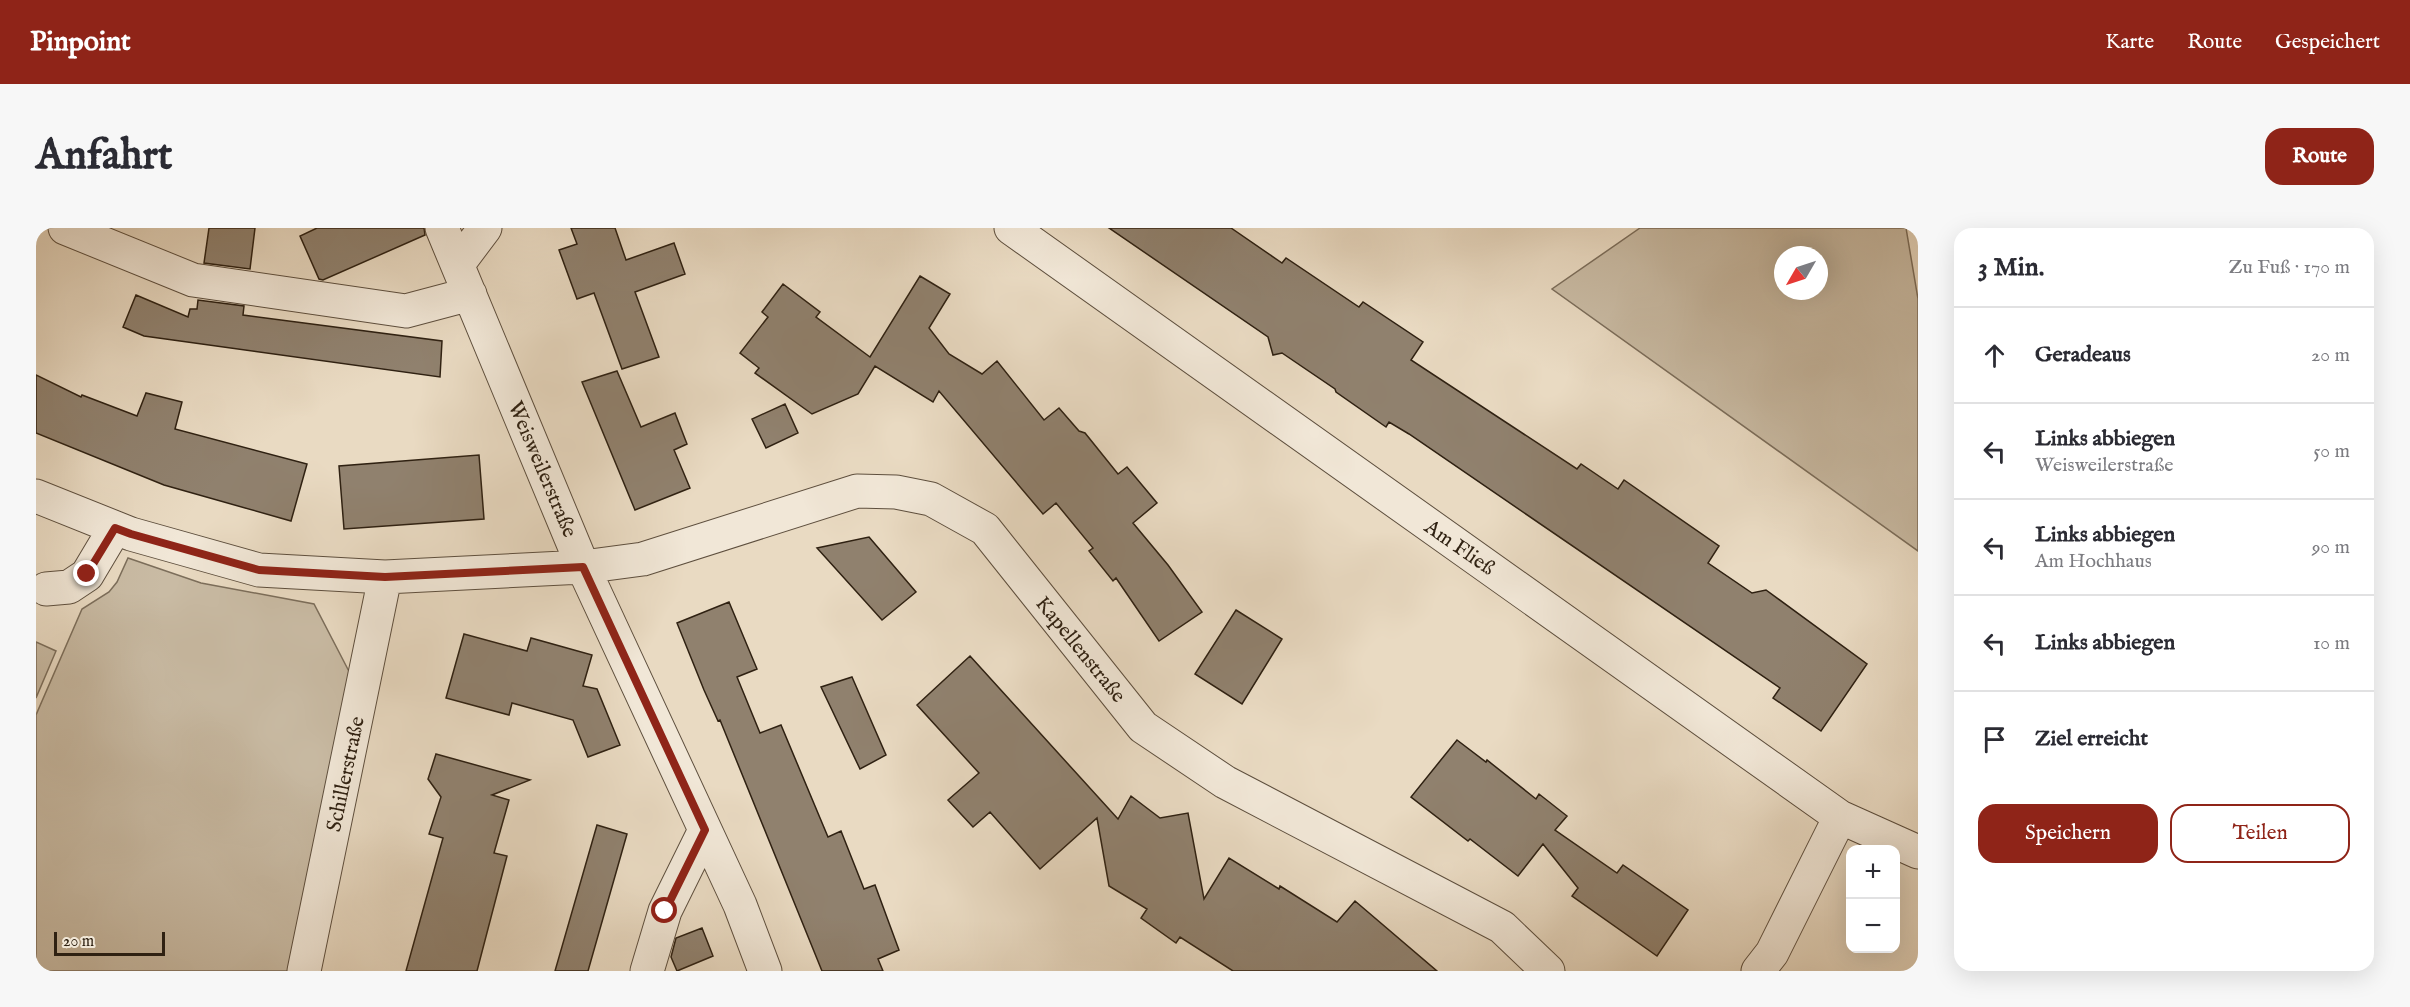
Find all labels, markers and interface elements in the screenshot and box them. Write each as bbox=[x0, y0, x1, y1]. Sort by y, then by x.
text: Pinpoint bbox=[30, 25, 131, 60]
text: Karte bbox=[2105, 29, 2154, 56]
text: Route bbox=[2187, 29, 2242, 56]
text: Gespeichert bbox=[2275, 29, 2380, 56]
button: Route bbox=[2265, 128, 2374, 185]
text: Anfahrt bbox=[36, 130, 172, 183]
north arrow bbox=[1774, 246, 1828, 300]
text: 3 Min. bbox=[1978, 251, 2044, 284]
text: Zu Fuß · 170 m bbox=[2228, 255, 2350, 280]
icon: ahead bbox=[1978, 339, 2011, 372]
text: Geradeaus bbox=[2035, 341, 2131, 369]
text: 20 m bbox=[2311, 343, 2350, 368]
street label: Weisweilerstraße bbox=[501, 397, 583, 542]
text: Links abbiegen bbox=[2035, 425, 2175, 453]
icon: left bbox=[1978, 435, 2011, 468]
text: 50 m bbox=[2313, 439, 2350, 464]
text: Weisweilerstraße bbox=[2035, 453, 2174, 478]
street label: Am Fließ bbox=[1418, 514, 1500, 582]
text: Links abbiegen bbox=[2035, 521, 2175, 549]
icon: left bbox=[1978, 531, 2011, 564]
text: 90 m bbox=[2312, 535, 2350, 560]
text: Am Hochhaus bbox=[2035, 549, 2152, 574]
route end bbox=[73, 560, 99, 586]
street label: Kapellenstraße bbox=[1029, 591, 1131, 709]
icon: left bbox=[1978, 627, 2011, 660]
text: Links abbiegen bbox=[2035, 629, 2175, 657]
text: 10 m bbox=[2313, 631, 2350, 656]
street label: Schillerstraße bbox=[321, 714, 372, 834]
icon: arrive bbox=[1978, 723, 2011, 756]
text: Ziel erreicht bbox=[2035, 725, 2148, 753]
button: Speichern bbox=[1978, 804, 2158, 863]
button: Teilen bbox=[2170, 804, 2350, 863]
map controls bbox=[1846, 845, 1900, 953]
button: + bbox=[1846, 845, 1900, 899]
route start bbox=[651, 897, 677, 923]
button: − bbox=[1846, 899, 1900, 953]
scale bar bbox=[54, 929, 165, 956]
text: 20 m bbox=[63, 932, 94, 952]

